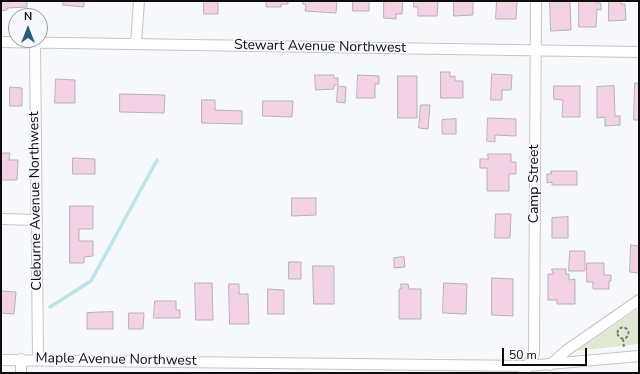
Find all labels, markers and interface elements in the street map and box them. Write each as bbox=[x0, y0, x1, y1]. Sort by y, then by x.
north arrow bbox=[8, 8, 48, 48]
text: N bbox=[24, 9, 32, 24]
street label: Stewart Avenue Northwest bbox=[234, 37, 406, 57]
street label: Cleburne Avenue Northwest bbox=[26, 111, 46, 291]
street label: Camp Street bbox=[527, 145, 543, 223]
scale bar bbox=[504, 340, 589, 366]
text: 50 m bbox=[509, 347, 537, 363]
street label: Maple Avenue Northwest bbox=[35, 350, 197, 370]

